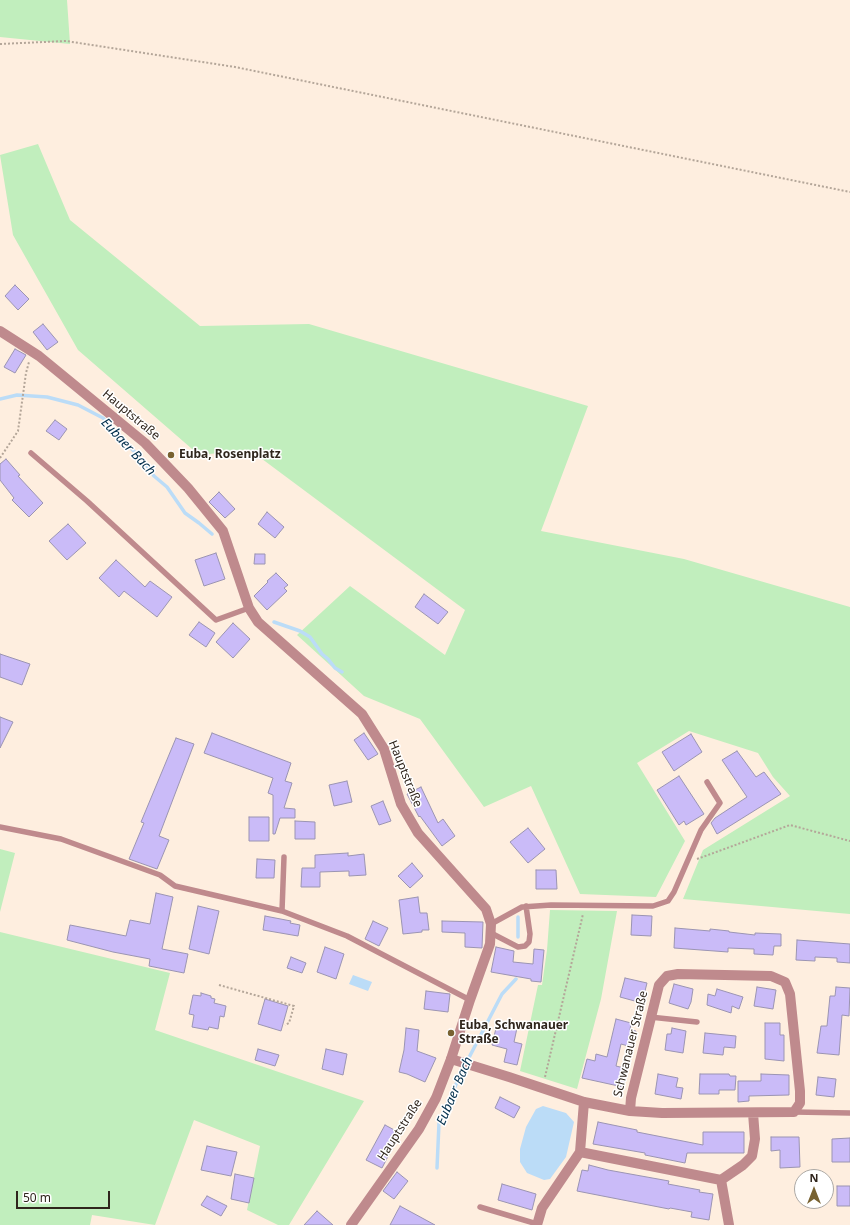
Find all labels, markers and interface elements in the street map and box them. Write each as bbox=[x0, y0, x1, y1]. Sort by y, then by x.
street label: Hauptstraße bbox=[99, 387, 163, 443]
water label: Eubaer Bach bbox=[97, 415, 159, 479]
place label: Euba, Rosenplatz bbox=[179, 448, 281, 462]
marker: Euba, Rosenplatz bbox=[166, 450, 176, 460]
street label: Hauptstraße bbox=[385, 739, 425, 809]
street label: Schwanauer Straße bbox=[611, 989, 651, 1099]
place label: Euba, Schwanauer Straße bbox=[459, 1019, 568, 1047]
marker: Euba, Schwanauer Straße bbox=[446, 1028, 456, 1038]
water label: Eubaer Bach bbox=[434, 1054, 476, 1128]
street label: Hauptstraße bbox=[375, 1096, 425, 1164]
north arrow bbox=[794, 1169, 834, 1209]
text: N bbox=[810, 1170, 818, 1185]
scale bar bbox=[18, 1183, 112, 1209]
text: 50 m bbox=[23, 1189, 51, 1206]

